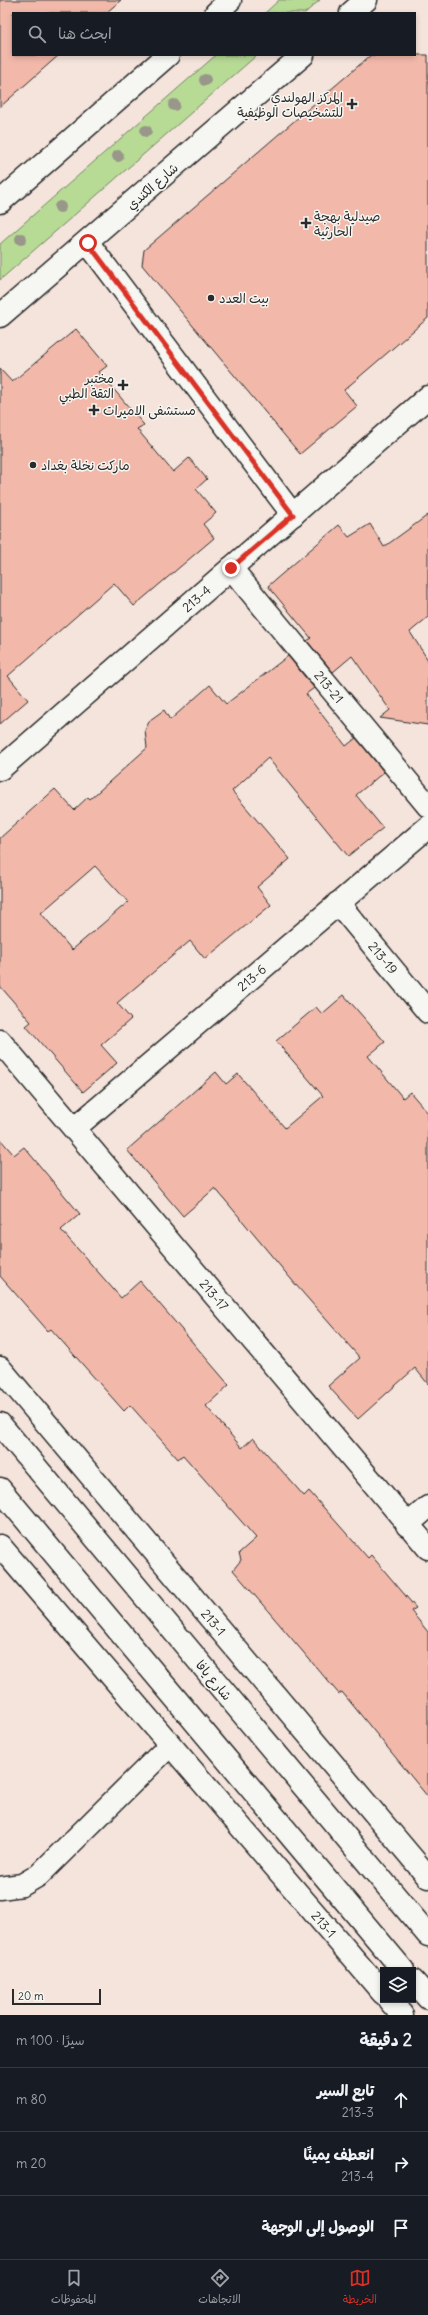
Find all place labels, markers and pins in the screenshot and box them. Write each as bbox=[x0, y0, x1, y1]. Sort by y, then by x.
place label: المركز الهولندي للتشخيصات الوظيفية bbox=[237, 89, 343, 121]
marker: المركز الهولندي للتشخيصات الوظيفية bbox=[346, 98, 358, 110]
place label: صيدلية بهجة الحارثية bbox=[314, 208, 380, 240]
marker: صيدلية بهجة الحارثية bbox=[301, 218, 311, 228]
place label: بيت العدد bbox=[219, 290, 269, 307]
marker: بيت العدد bbox=[206, 293, 216, 303]
place label: مختبر الثقة الطبي bbox=[59, 370, 114, 405]
marker: مختبر الثقة الطبي bbox=[117, 379, 129, 391]
place label: مستشفى الاميرات bbox=[103, 402, 196, 420]
marker: مستشفى الاميرات bbox=[88, 404, 100, 416]
place label: ماركت نخلة بغداد bbox=[41, 457, 130, 474]
marker: ماركت نخلة بغداد bbox=[28, 460, 38, 470]

